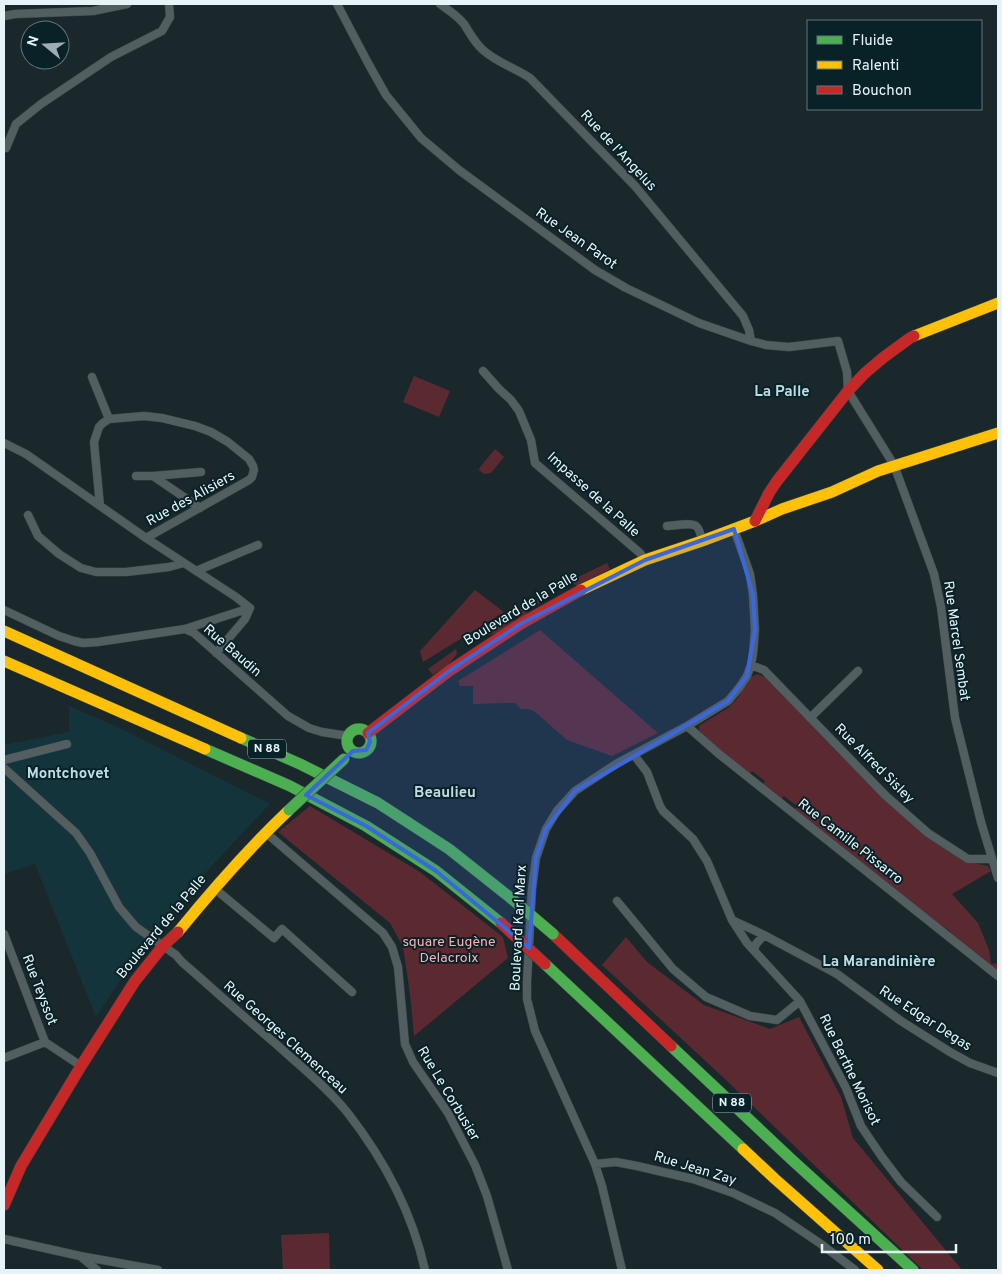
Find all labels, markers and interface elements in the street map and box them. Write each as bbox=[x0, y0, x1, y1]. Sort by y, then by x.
north arrow bbox=[20, 20, 70, 70]
legend bbox=[807, 20, 982, 110]
text: Fluide bbox=[852, 32, 893, 51]
text: N bbox=[24, 34, 44, 49]
text: Ralenti bbox=[852, 57, 899, 76]
text: Bouchon bbox=[852, 82, 912, 101]
street label: Rue de l'Angelus bbox=[576, 107, 660, 195]
street label: Rue Jean Parot bbox=[532, 205, 620, 273]
district label: La Palle bbox=[754, 383, 810, 402]
street label: Impasse de la Palle bbox=[543, 449, 643, 541]
street label: Rue des Alisiers bbox=[144, 468, 238, 530]
street label: Boulevard de la Palle bbox=[461, 568, 581, 650]
street label: Rue Marcel Sembat bbox=[939, 580, 973, 702]
street label: Rue Baudin bbox=[199, 621, 265, 681]
street label: Rue Alfred Sisley bbox=[831, 721, 917, 807]
road number: N 88 bbox=[248, 740, 286, 759]
district label: Montchovet bbox=[27, 765, 109, 784]
district label: Beaulieu bbox=[414, 784, 476, 803]
street label: Rue Camille Pissarro bbox=[794, 796, 906, 889]
street label: Boulevard Karl Marx bbox=[507, 864, 531, 992]
street label: Boulevard de la Palle bbox=[114, 872, 210, 982]
park label: square Eugène Delacroix bbox=[402, 934, 496, 967]
street label: Rue Teyssot bbox=[18, 952, 60, 1028]
district label: La Marandinière bbox=[822, 953, 936, 972]
street label: Rue Georges Clemenceau bbox=[219, 978, 351, 1098]
street label: Rue Edgar Degas bbox=[876, 983, 974, 1055]
street label: Rue Berthe Morisot bbox=[815, 1012, 883, 1128]
street label: Rue Le Corbusier bbox=[413, 1043, 483, 1145]
road number: N 88 bbox=[713, 1094, 751, 1112]
street label: Rue Jean Zay bbox=[652, 1148, 738, 1190]
scale bar bbox=[822, 1222, 956, 1254]
text: 100 m bbox=[830, 1231, 871, 1250]

